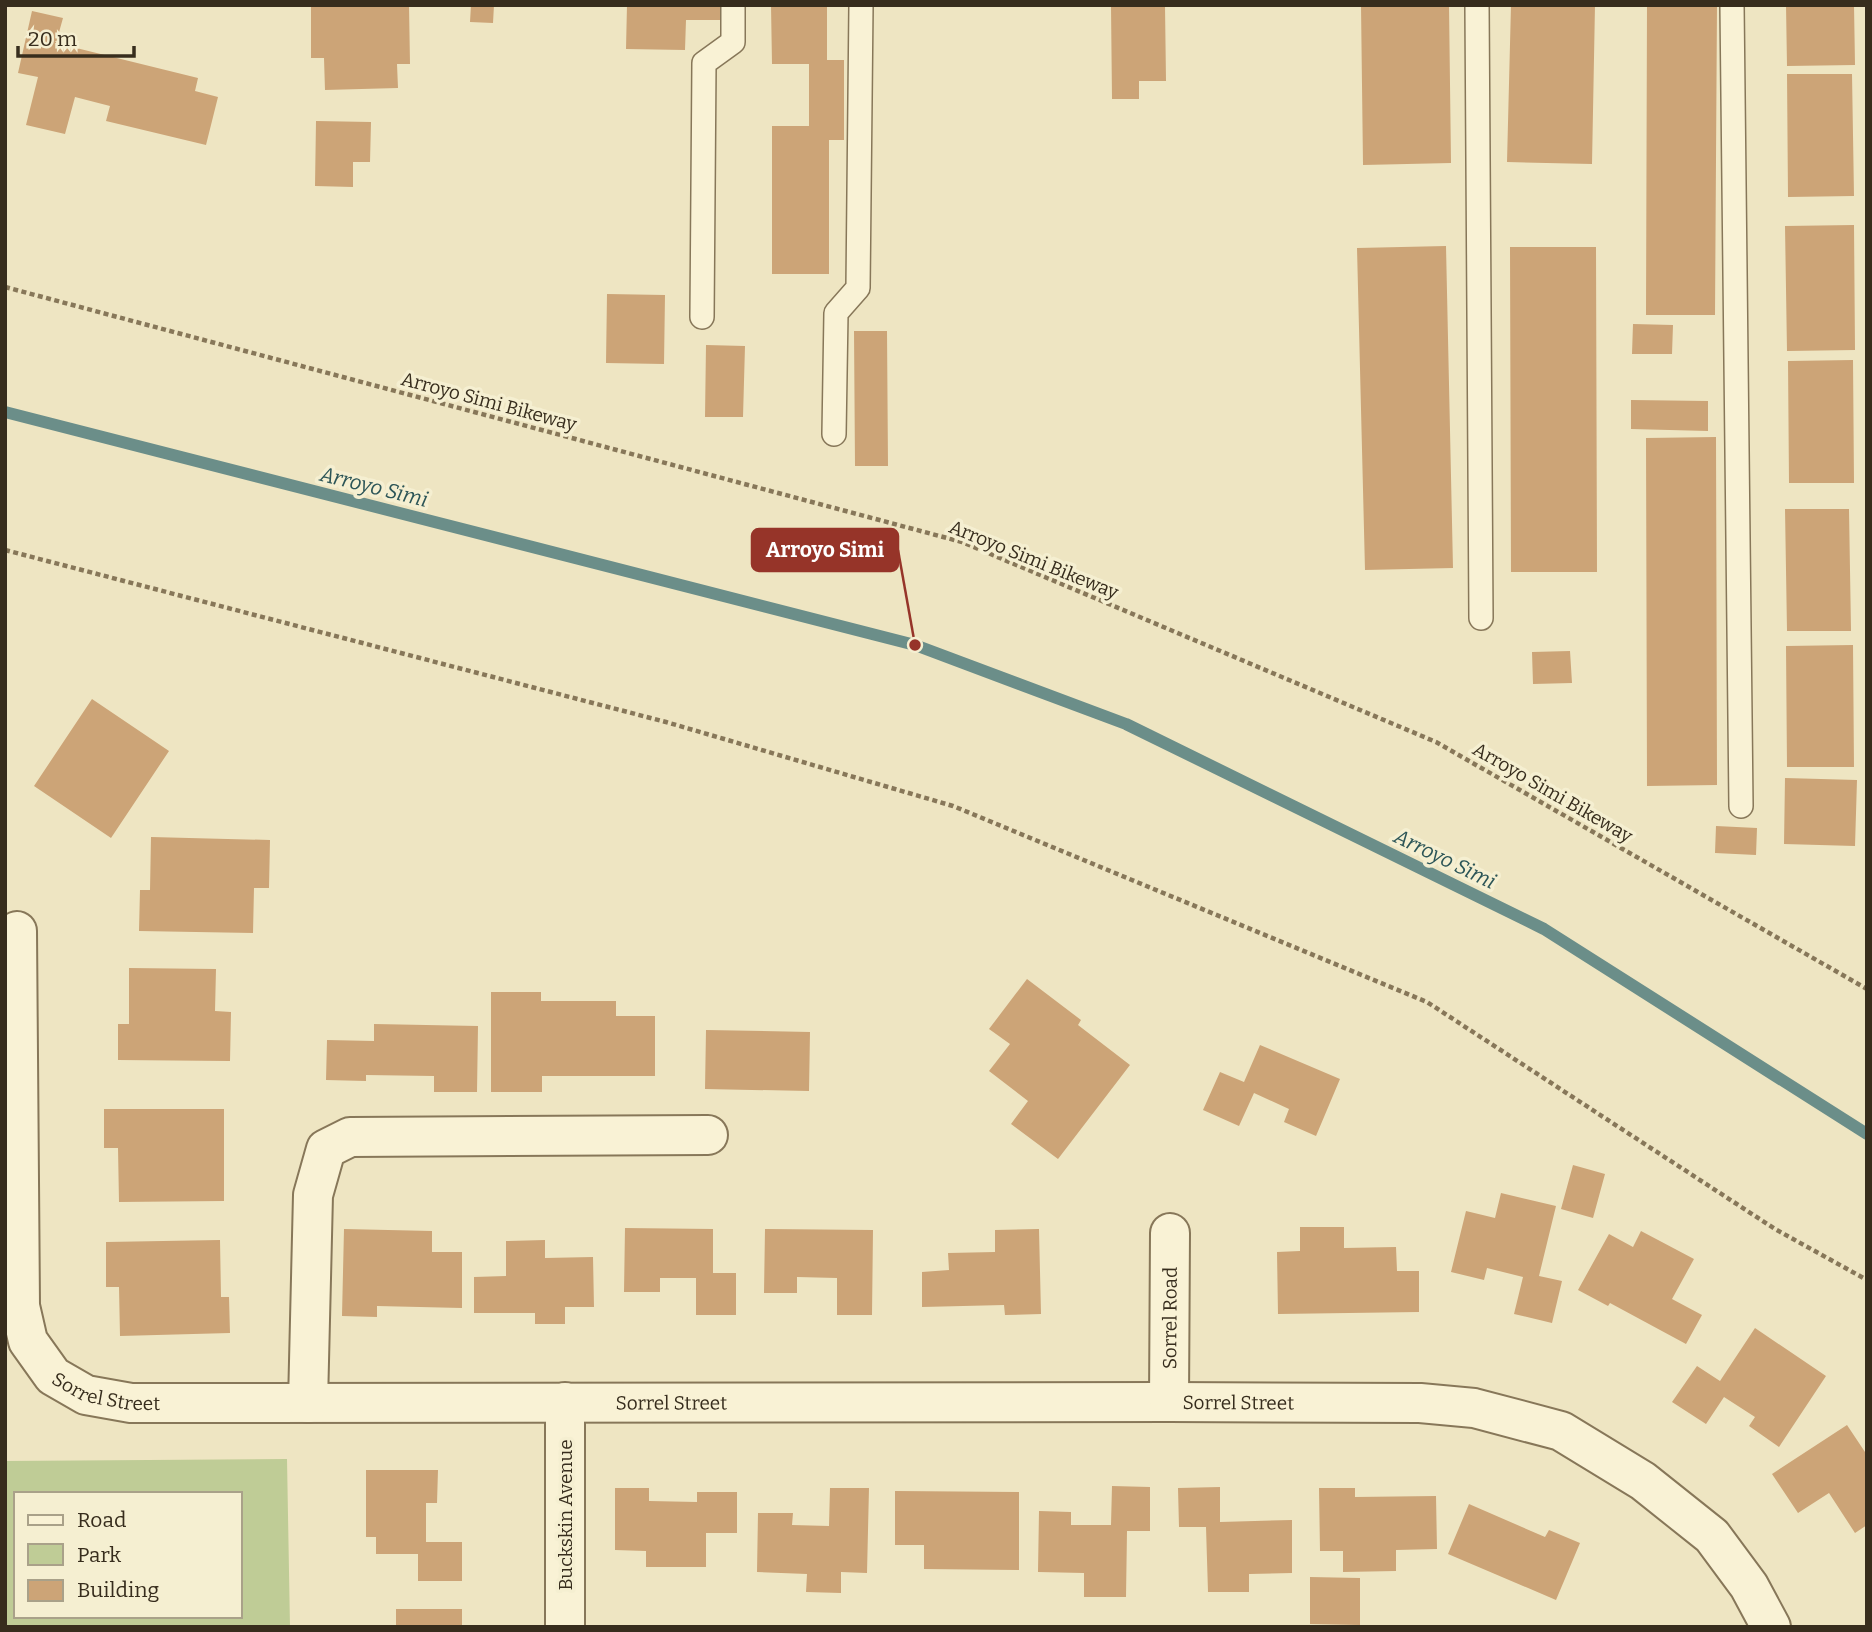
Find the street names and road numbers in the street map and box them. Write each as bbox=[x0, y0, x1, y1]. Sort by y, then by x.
street label: Arroyo Simi Bikeway bbox=[399, 367, 580, 436]
street label: Arroyo Simi Bikeway bbox=[946, 515, 1123, 604]
street label: Arroyo Simi Bikeway bbox=[1469, 737, 1637, 848]
street label: Sorrel Road bbox=[1158, 1267, 1182, 1369]
street label: Sorrel Street bbox=[48, 1367, 160, 1415]
street label: Sorrel Street bbox=[615, 1391, 727, 1415]
street label: Sorrel Street bbox=[1182, 1391, 1294, 1414]
street label: Buckskin Avenue bbox=[554, 1439, 577, 1591]

